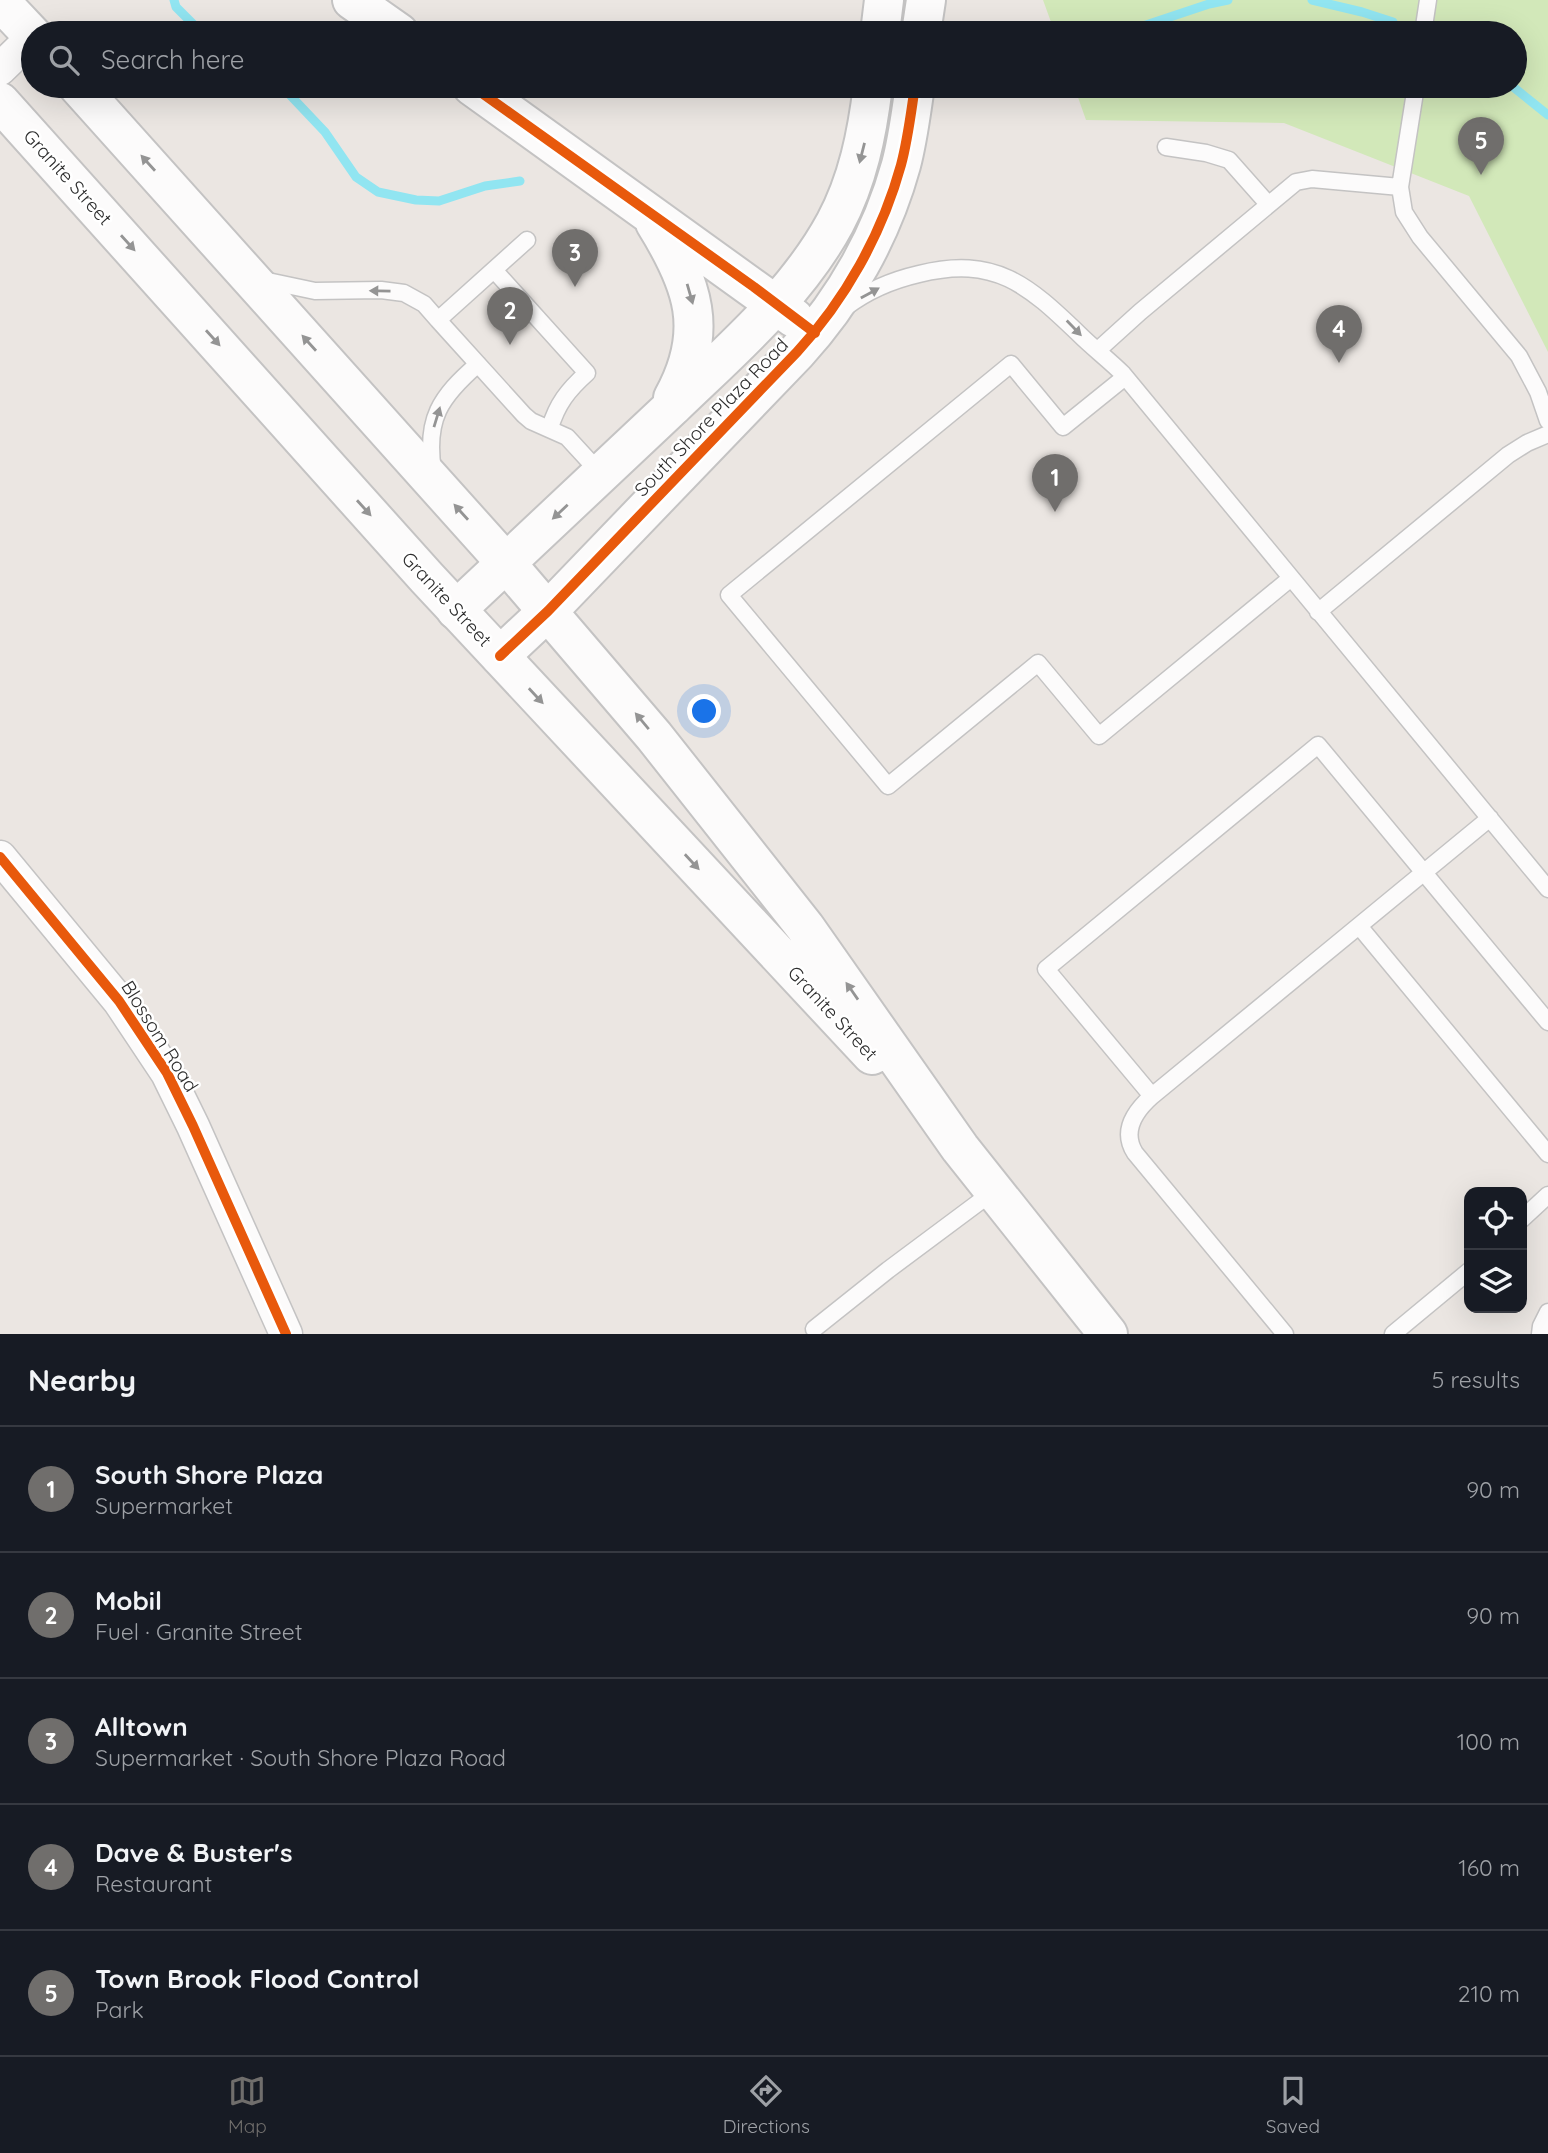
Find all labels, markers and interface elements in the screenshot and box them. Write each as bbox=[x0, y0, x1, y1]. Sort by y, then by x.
search box bbox=[21, 21, 1527, 98]
icon: search bbox=[45, 41, 83, 79]
text: Search here bbox=[101, 43, 245, 76]
pin: 5 bbox=[1458, 117, 1504, 175]
street label: Granite Street bbox=[19, 124, 117, 230]
one-way arrow bbox=[856, 142, 867, 164]
one-way arrow bbox=[140, 154, 156, 172]
pin: 3 bbox=[552, 229, 598, 287]
one-way arrow bbox=[120, 234, 136, 252]
one-way arrow bbox=[686, 284, 696, 305]
one-way arrow bbox=[369, 285, 391, 297]
pin: 2 bbox=[487, 287, 533, 345]
one-way arrow bbox=[860, 287, 879, 299]
pin: 4 bbox=[1316, 305, 1362, 363]
one-way arrow bbox=[1065, 320, 1082, 337]
one-way arrow bbox=[205, 329, 221, 346]
street label: South Shore Plaza Road bbox=[629, 333, 793, 501]
one-way arrow bbox=[301, 334, 317, 352]
one-way arrow bbox=[432, 406, 442, 427]
pin: 1 bbox=[1032, 454, 1078, 512]
one-way arrow bbox=[356, 499, 372, 516]
one-way arrow bbox=[453, 503, 469, 521]
one-way arrow bbox=[552, 504, 569, 520]
street label: Granite Street bbox=[397, 547, 497, 651]
one-way arrow bbox=[528, 687, 544, 704]
your location bbox=[687, 694, 721, 728]
one-way arrow bbox=[634, 712, 649, 730]
one-way arrow bbox=[683, 853, 699, 870]
street label: Granite Street bbox=[783, 961, 883, 1065]
street label: Blossom Road bbox=[116, 976, 204, 1096]
one-way arrow bbox=[845, 982, 859, 1000]
map controls bbox=[1464, 1187, 1527, 1313]
button: locate bbox=[1464, 1187, 1527, 1250]
button: layers bbox=[1464, 1250, 1527, 1313]
text: Nearby bbox=[28, 1361, 136, 1399]
text: 5 results bbox=[1432, 1365, 1520, 1394]
text: South Shore Plaza bbox=[95, 1458, 323, 1491]
text: 1 bbox=[47, 1475, 55, 1504]
text: 90 m bbox=[1466, 1475, 1520, 1504]
text: Supermarket bbox=[95, 1491, 233, 1520]
text: Mobil bbox=[95, 1584, 162, 1617]
text: 2 bbox=[44, 1601, 58, 1630]
text: 90 m bbox=[1466, 1601, 1520, 1630]
text: Fuel · Granite Street bbox=[95, 1617, 303, 1646]
text: Alltown bbox=[95, 1710, 188, 1743]
text: 3 bbox=[45, 1727, 57, 1756]
text: 100 m bbox=[1457, 1727, 1520, 1756]
text: Supermarket · South Shore Plaza Road bbox=[95, 1743, 506, 1772]
text: Dave & Buster's bbox=[95, 1836, 292, 1869]
text: 4 bbox=[44, 1853, 58, 1882]
text: 160 m bbox=[1458, 1853, 1520, 1882]
text: Restaurant bbox=[95, 1869, 212, 1898]
text: Town Brook Flood Control bbox=[95, 1962, 419, 1995]
text: 5 bbox=[44, 1979, 58, 2008]
text: 210 m bbox=[1458, 1979, 1520, 2008]
text: Park bbox=[95, 1995, 144, 2024]
tab: Map bbox=[228, 2072, 267, 2138]
tab: Directions bbox=[723, 2072, 810, 2138]
tab: Saved bbox=[1266, 2072, 1320, 2138]

